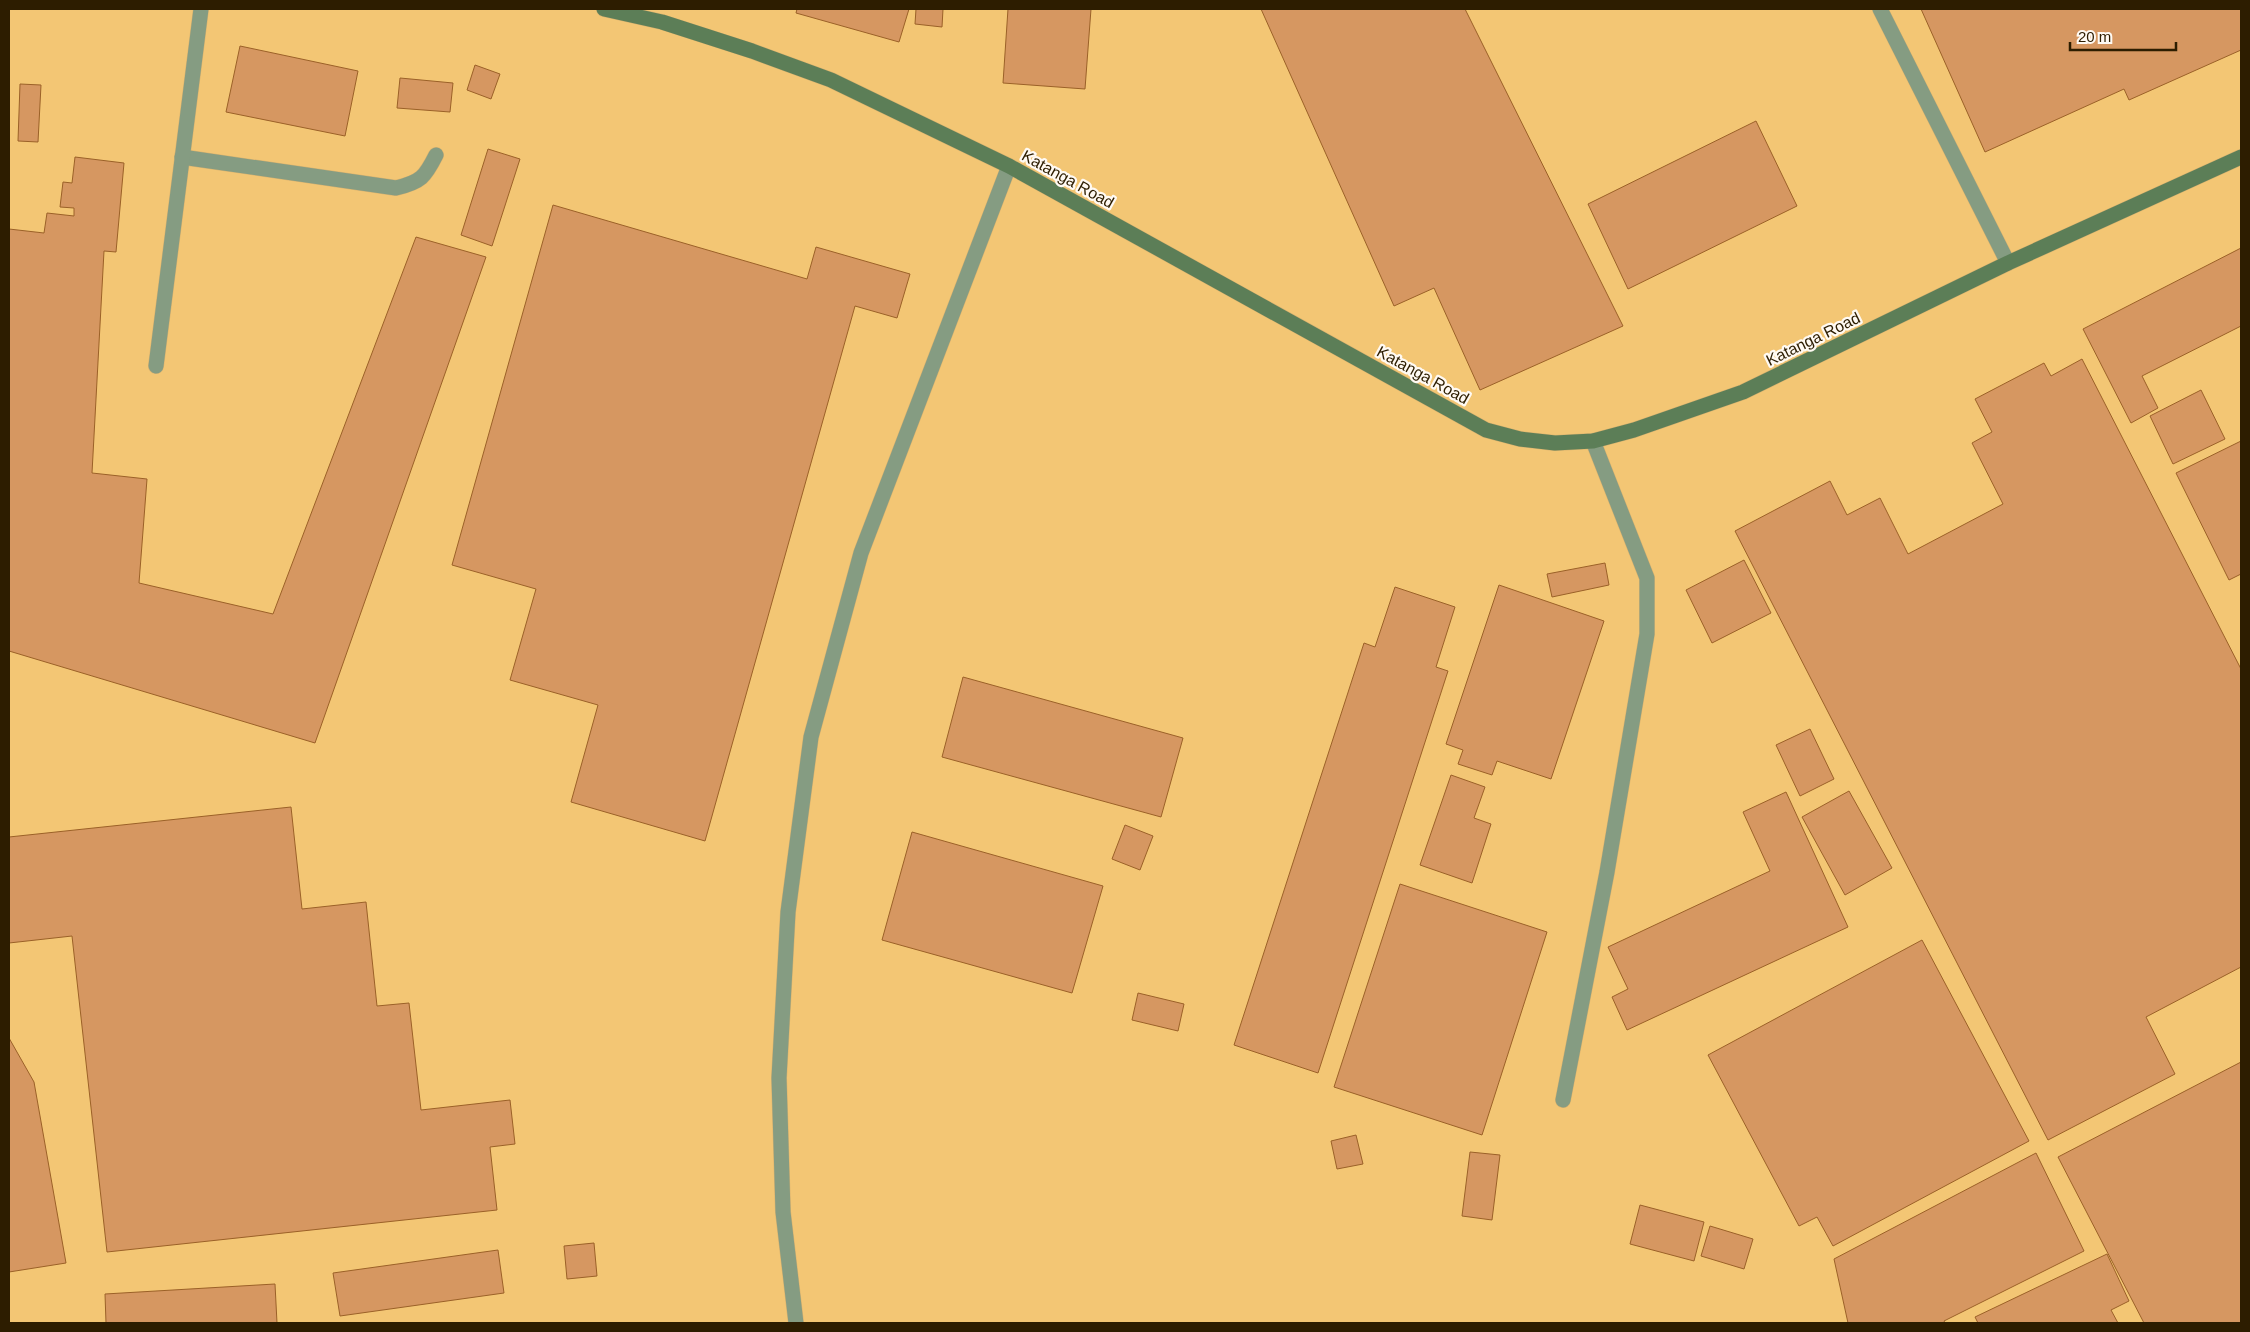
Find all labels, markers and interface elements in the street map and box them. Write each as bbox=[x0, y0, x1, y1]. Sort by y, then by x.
scale bar bbox=[2070, 20, 2176, 52]
text: 20 m bbox=[2078, 28, 2111, 45]
street label: Katanga Road bbox=[1019, 147, 1117, 211]
street label: Katanga Road bbox=[1763, 309, 1863, 369]
street label: Katanga Road bbox=[1374, 343, 1472, 407]

